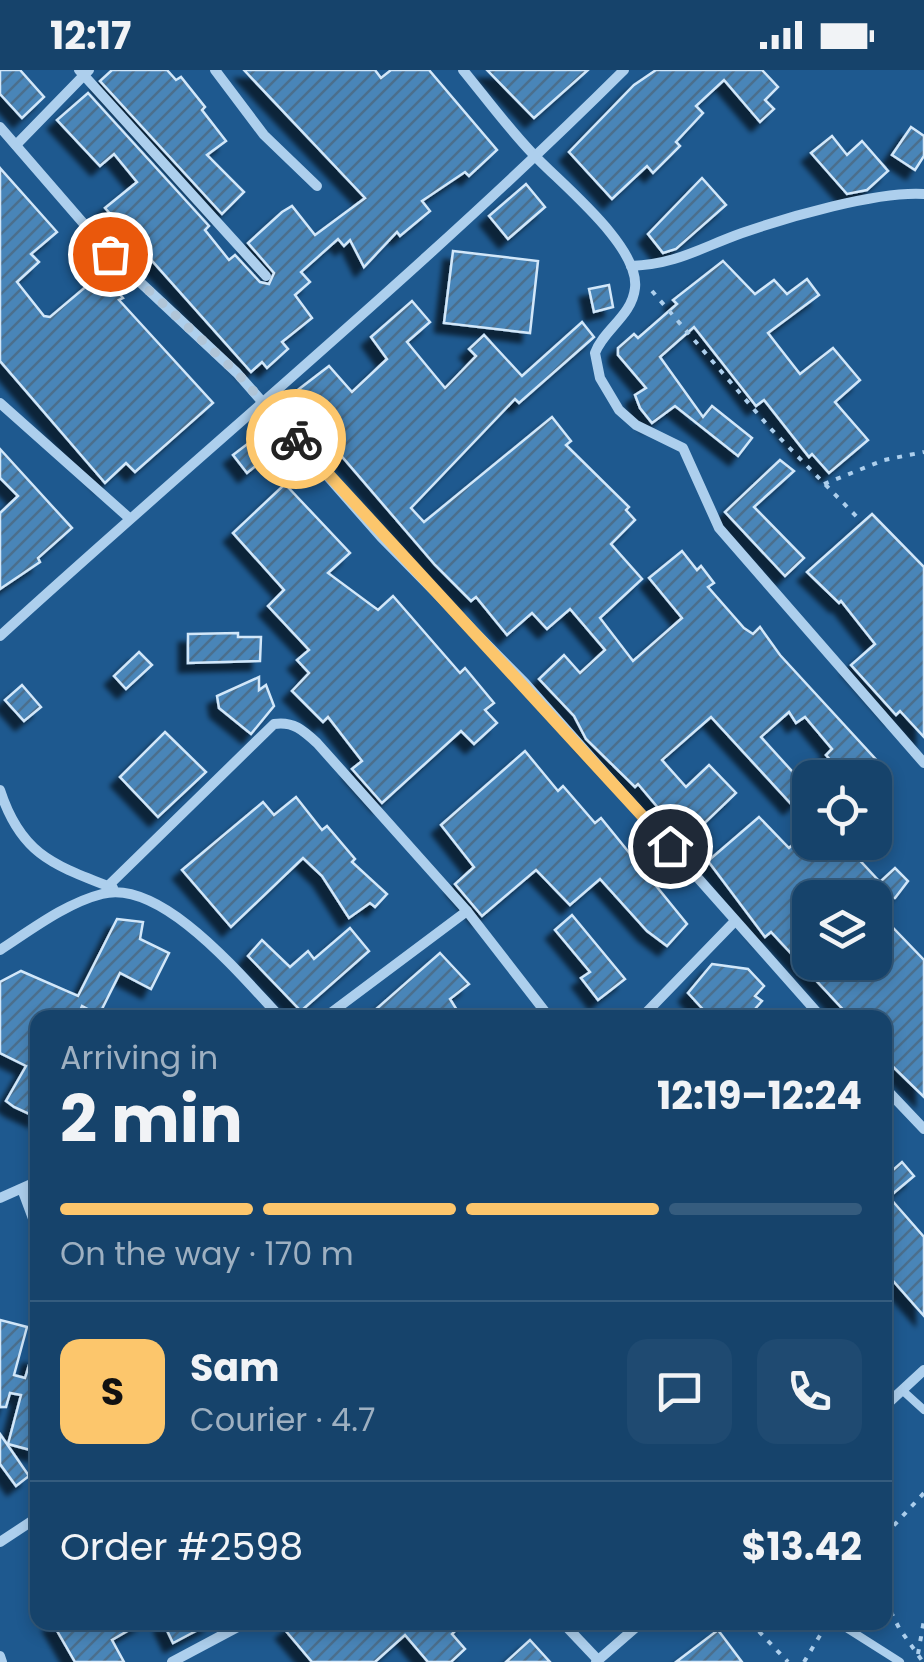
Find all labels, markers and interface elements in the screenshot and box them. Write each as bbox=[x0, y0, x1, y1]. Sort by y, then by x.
text: 12:17 bbox=[50, 9, 131, 62]
pin bbox=[68, 212, 153, 297]
icon: bag bbox=[83, 227, 138, 282]
courier bbox=[246, 389, 346, 489]
icon: bike bbox=[269, 412, 324, 467]
map controls bbox=[792, 760, 892, 980]
button: locate bbox=[792, 760, 892, 860]
pin bbox=[628, 804, 713, 889]
icon: home bbox=[643, 819, 698, 874]
button: layers bbox=[792, 880, 892, 980]
text: Arriving in bbox=[60, 1035, 218, 1080]
text: 12:19–12:24 bbox=[657, 1069, 862, 1122]
text: 2 min bbox=[60, 1074, 243, 1165]
text: On the way · 170 m bbox=[60, 1231, 354, 1276]
button: chat bbox=[627, 1339, 732, 1444]
button: phone bbox=[757, 1339, 862, 1444]
text: Sam bbox=[190, 1341, 279, 1394]
text: S bbox=[101, 1365, 124, 1418]
text: Courier · 4.7 bbox=[190, 1397, 375, 1442]
text: Order #2598 bbox=[60, 1520, 303, 1573]
text: $13.42 bbox=[742, 1520, 862, 1573]

